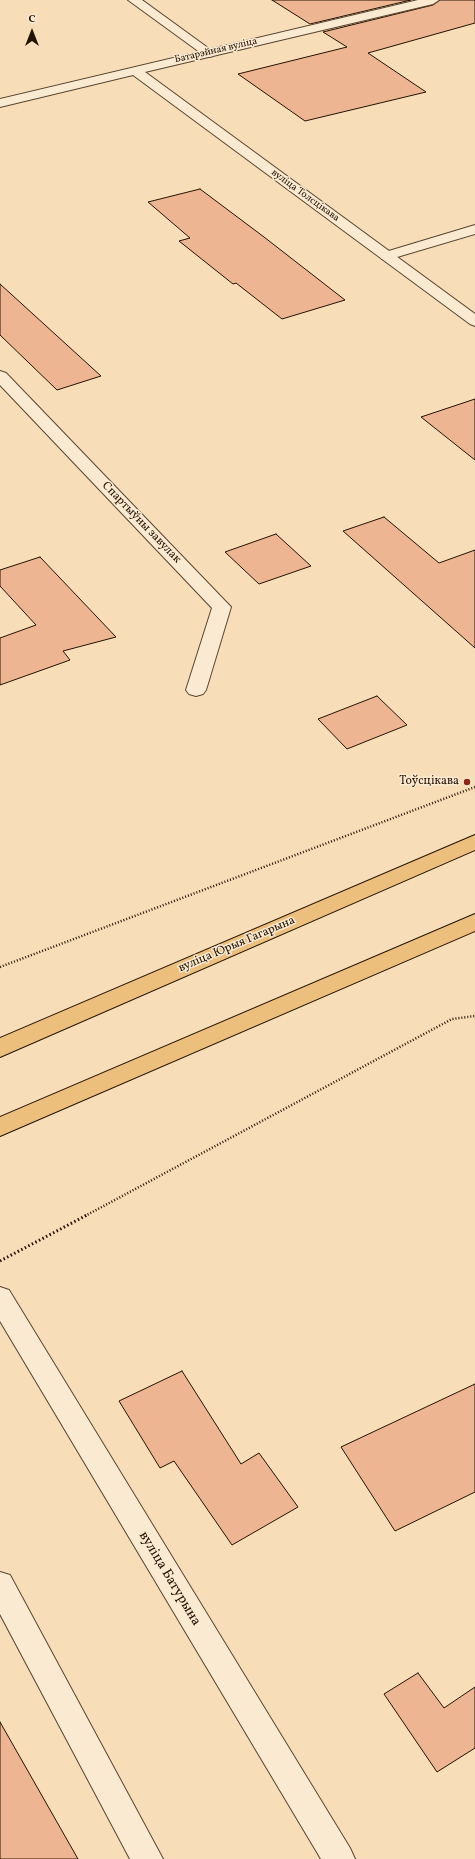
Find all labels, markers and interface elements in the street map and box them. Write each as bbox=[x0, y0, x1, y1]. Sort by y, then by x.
north arrow bbox=[12, 12, 52, 52]
text: С bbox=[28, 12, 36, 27]
street label: Батарэйная вуліца bbox=[173, 36, 259, 66]
street label: вуліца Толсцікава bbox=[269, 167, 341, 225]
street label: Спартыўны завулак bbox=[98, 479, 184, 567]
place label: Тоўсцікава bbox=[399, 775, 459, 789]
marker: Тоўсцікава bbox=[462, 777, 472, 787]
street label: вуліца Юрыя Гагарына bbox=[176, 914, 298, 976]
street label: вуліца Батурына bbox=[134, 1529, 204, 1629]

